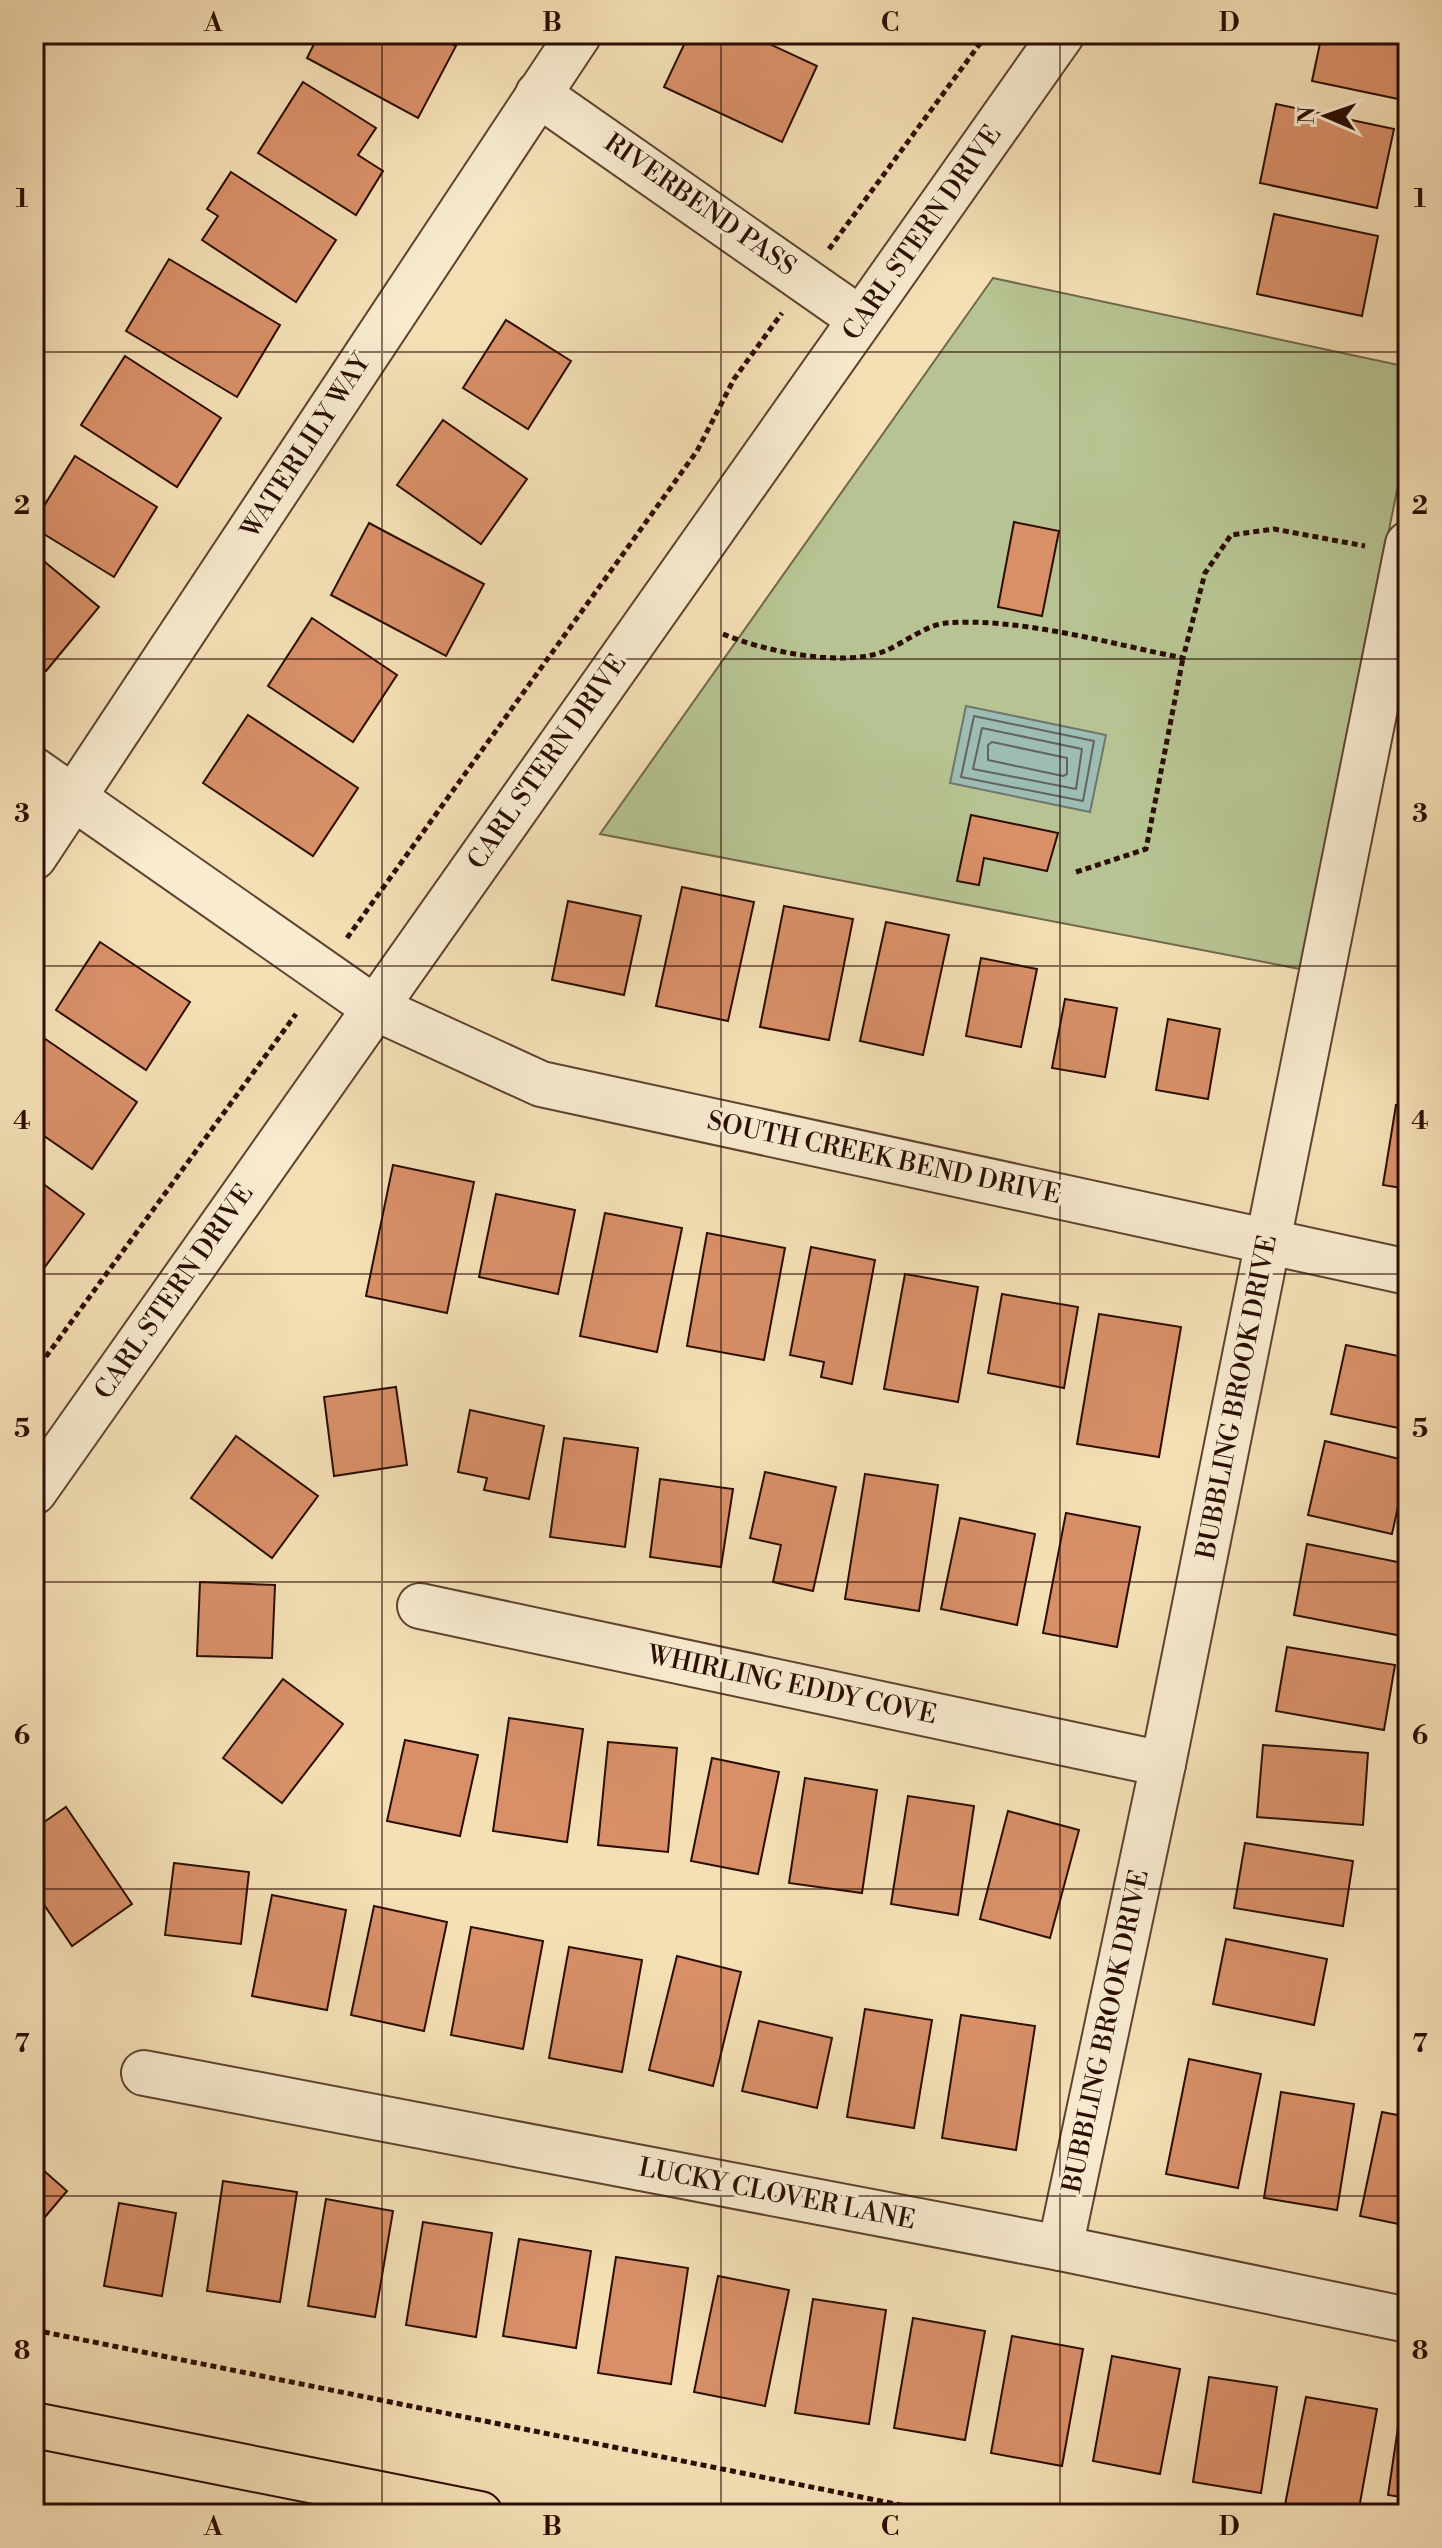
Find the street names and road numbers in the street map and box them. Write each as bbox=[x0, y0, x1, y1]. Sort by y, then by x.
street label: CARL STERN DRIVE bbox=[836, 119, 1008, 347]
street label: RIVERBEND PASS bbox=[598, 127, 802, 283]
street label: WATERLILY WAY bbox=[234, 346, 379, 545]
street label: CARL STERN DRIVE bbox=[461, 648, 633, 876]
street label: SOUTH CREEK BEND DRIVE bbox=[704, 1105, 1064, 1211]
street label: CARL STERN DRIVE bbox=[88, 1178, 260, 1406]
street label: BUBBLING BROOK DRIVE bbox=[1190, 1232, 1284, 1563]
street label: WHIRLING EDDY COVE bbox=[644, 1639, 939, 1731]
street label: BUBBLING BROOK DRIVE bbox=[1056, 1867, 1156, 2196]
street label: LUCKY CLOVER LANE bbox=[636, 2151, 918, 2237]

